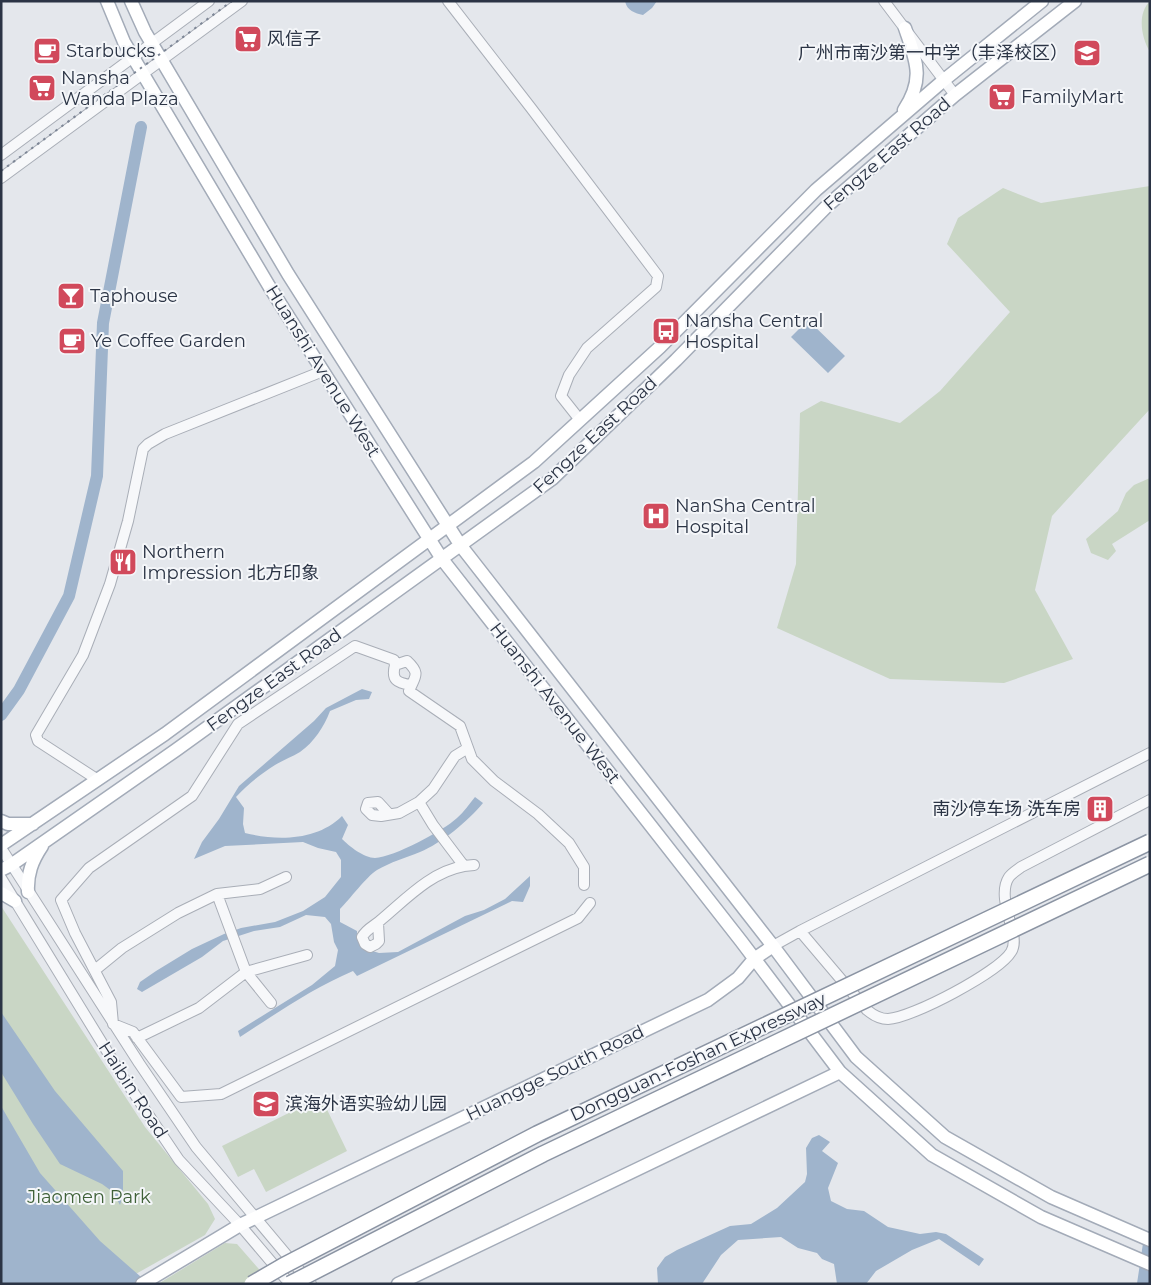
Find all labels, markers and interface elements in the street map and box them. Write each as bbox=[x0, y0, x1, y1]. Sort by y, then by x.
supermarket icon: 风信子 bbox=[233, 24, 263, 54]
place label: 风信子 bbox=[267, 28, 321, 50]
cafe icon: Starbucks bbox=[32, 36, 62, 66]
school or university icon: 广州市南沙第一中学（丰泽校区） bbox=[1072, 38, 1102, 68]
place label: Starbucks bbox=[66, 40, 155, 62]
place label: 广州市南沙第一中学（丰泽校区） bbox=[798, 42, 1068, 64]
place label: Nansha Wanda Plaza bbox=[61, 67, 179, 110]
supermarket icon: Nansha Wanda Plaza bbox=[27, 73, 57, 103]
supermarket icon: FamilyMart bbox=[987, 82, 1017, 112]
place label: FamilyMart bbox=[1021, 86, 1124, 108]
street label: Fengze East Road bbox=[819, 93, 955, 215]
bar icon: Taphouse bbox=[56, 281, 86, 311]
street label: Huanshi Avenue West bbox=[261, 281, 385, 461]
place label: Taphouse bbox=[90, 285, 178, 307]
place label: Nansha Central Hospital bbox=[685, 310, 823, 353]
bus stop icon: Nansha Central Hospital bbox=[651, 316, 681, 346]
cafe icon: Ye Coffee Garden bbox=[57, 326, 87, 356]
place label: Ye Coffee Garden bbox=[91, 330, 246, 352]
street label: Fengze East Road bbox=[528, 372, 662, 498]
place label: NanSha Central Hospital bbox=[675, 495, 816, 538]
hospital icon: NanSha Central Hospital bbox=[641, 501, 671, 531]
place label: Northern Impression 北方印象 bbox=[142, 541, 319, 584]
restaurant icon: Northern Impression 北方印象 bbox=[108, 547, 138, 577]
street label: Huanshi Avenue West bbox=[485, 618, 625, 788]
street label: Fengze East Road bbox=[202, 624, 346, 736]
building icon: 南沙停车场 洗车房 bbox=[1085, 794, 1115, 824]
place label: 南沙停车场 洗车房 bbox=[932, 798, 1081, 820]
street label: Dongguan-Foshan Expressway bbox=[567, 988, 830, 1126]
street label: Huangge South Road bbox=[462, 1020, 648, 1126]
street label: Haibin Road bbox=[94, 1037, 172, 1143]
school or university icon: 滨海外语实验幼儿园 bbox=[251, 1089, 281, 1119]
place label: 滨海外语实验幼儿园 bbox=[285, 1093, 447, 1115]
park label: Jiaomen Park bbox=[26, 1186, 151, 1208]

